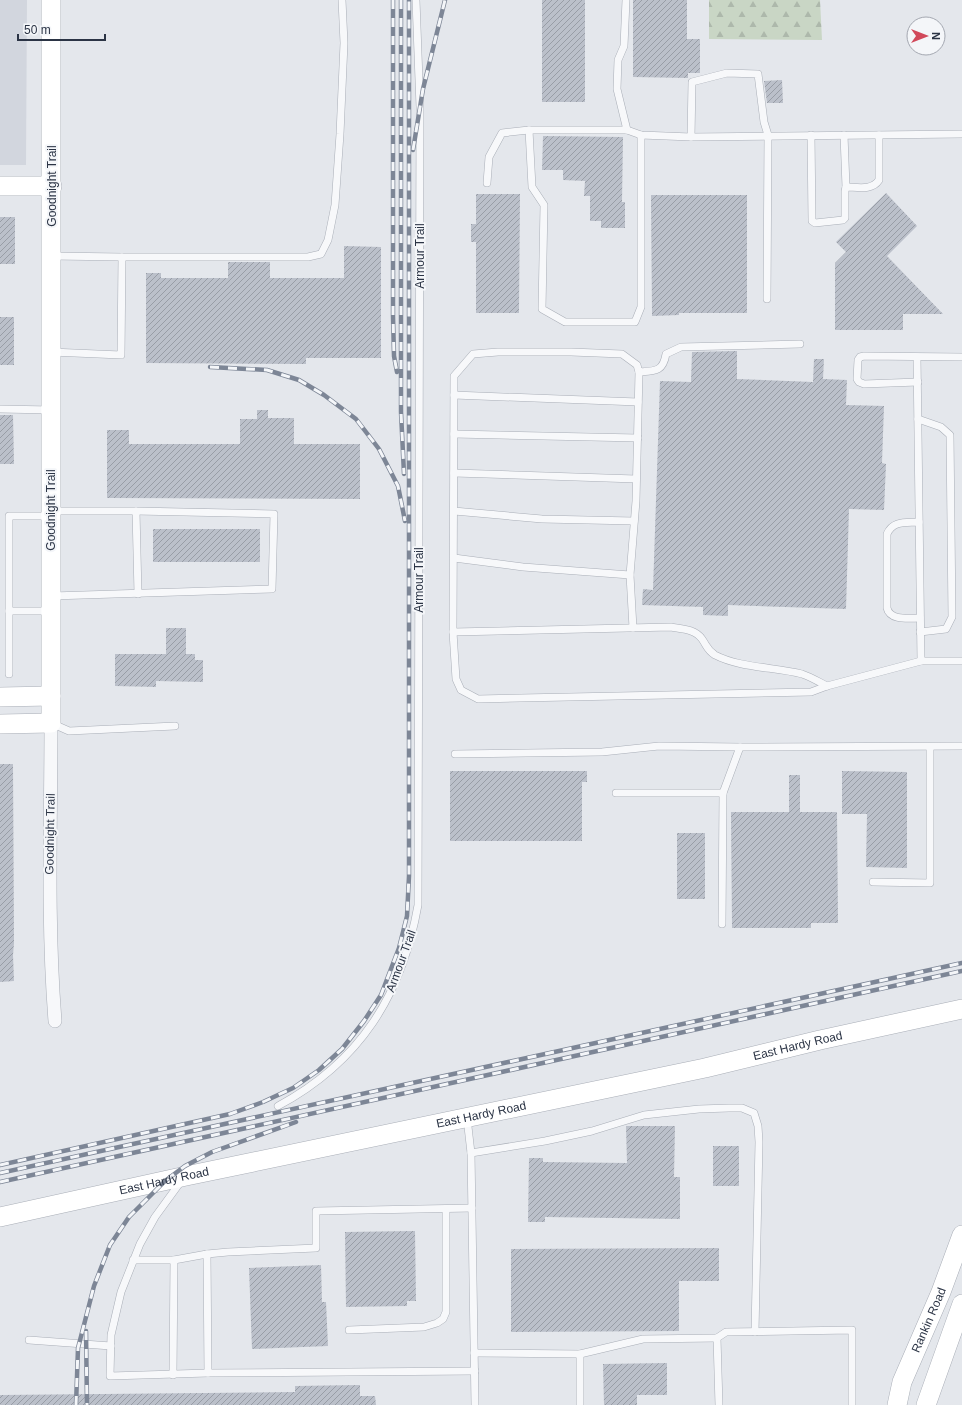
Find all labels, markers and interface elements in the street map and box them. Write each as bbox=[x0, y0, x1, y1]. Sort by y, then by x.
scale bar bbox=[18, 16, 105, 42]
north arrow bbox=[906, 16, 946, 56]
text: 50 m bbox=[24, 23, 51, 37]
text: N bbox=[930, 32, 942, 40]
street label: Goodnight Trail bbox=[45, 145, 59, 227]
street label: Armour Trail bbox=[413, 223, 427, 289]
street label: Goodnight Trail bbox=[44, 469, 58, 551]
street label: Armour Trail bbox=[412, 547, 426, 613]
street label: Goodnight Trail bbox=[42, 793, 58, 875]
street label: Armour Trail bbox=[383, 928, 419, 994]
street label: East Hardy Road bbox=[752, 1028, 844, 1063]
street label: East Hardy Road bbox=[435, 1098, 527, 1131]
street label: East Hardy Road bbox=[118, 1164, 210, 1198]
street label: Rankin Road bbox=[909, 1286, 949, 1355]

